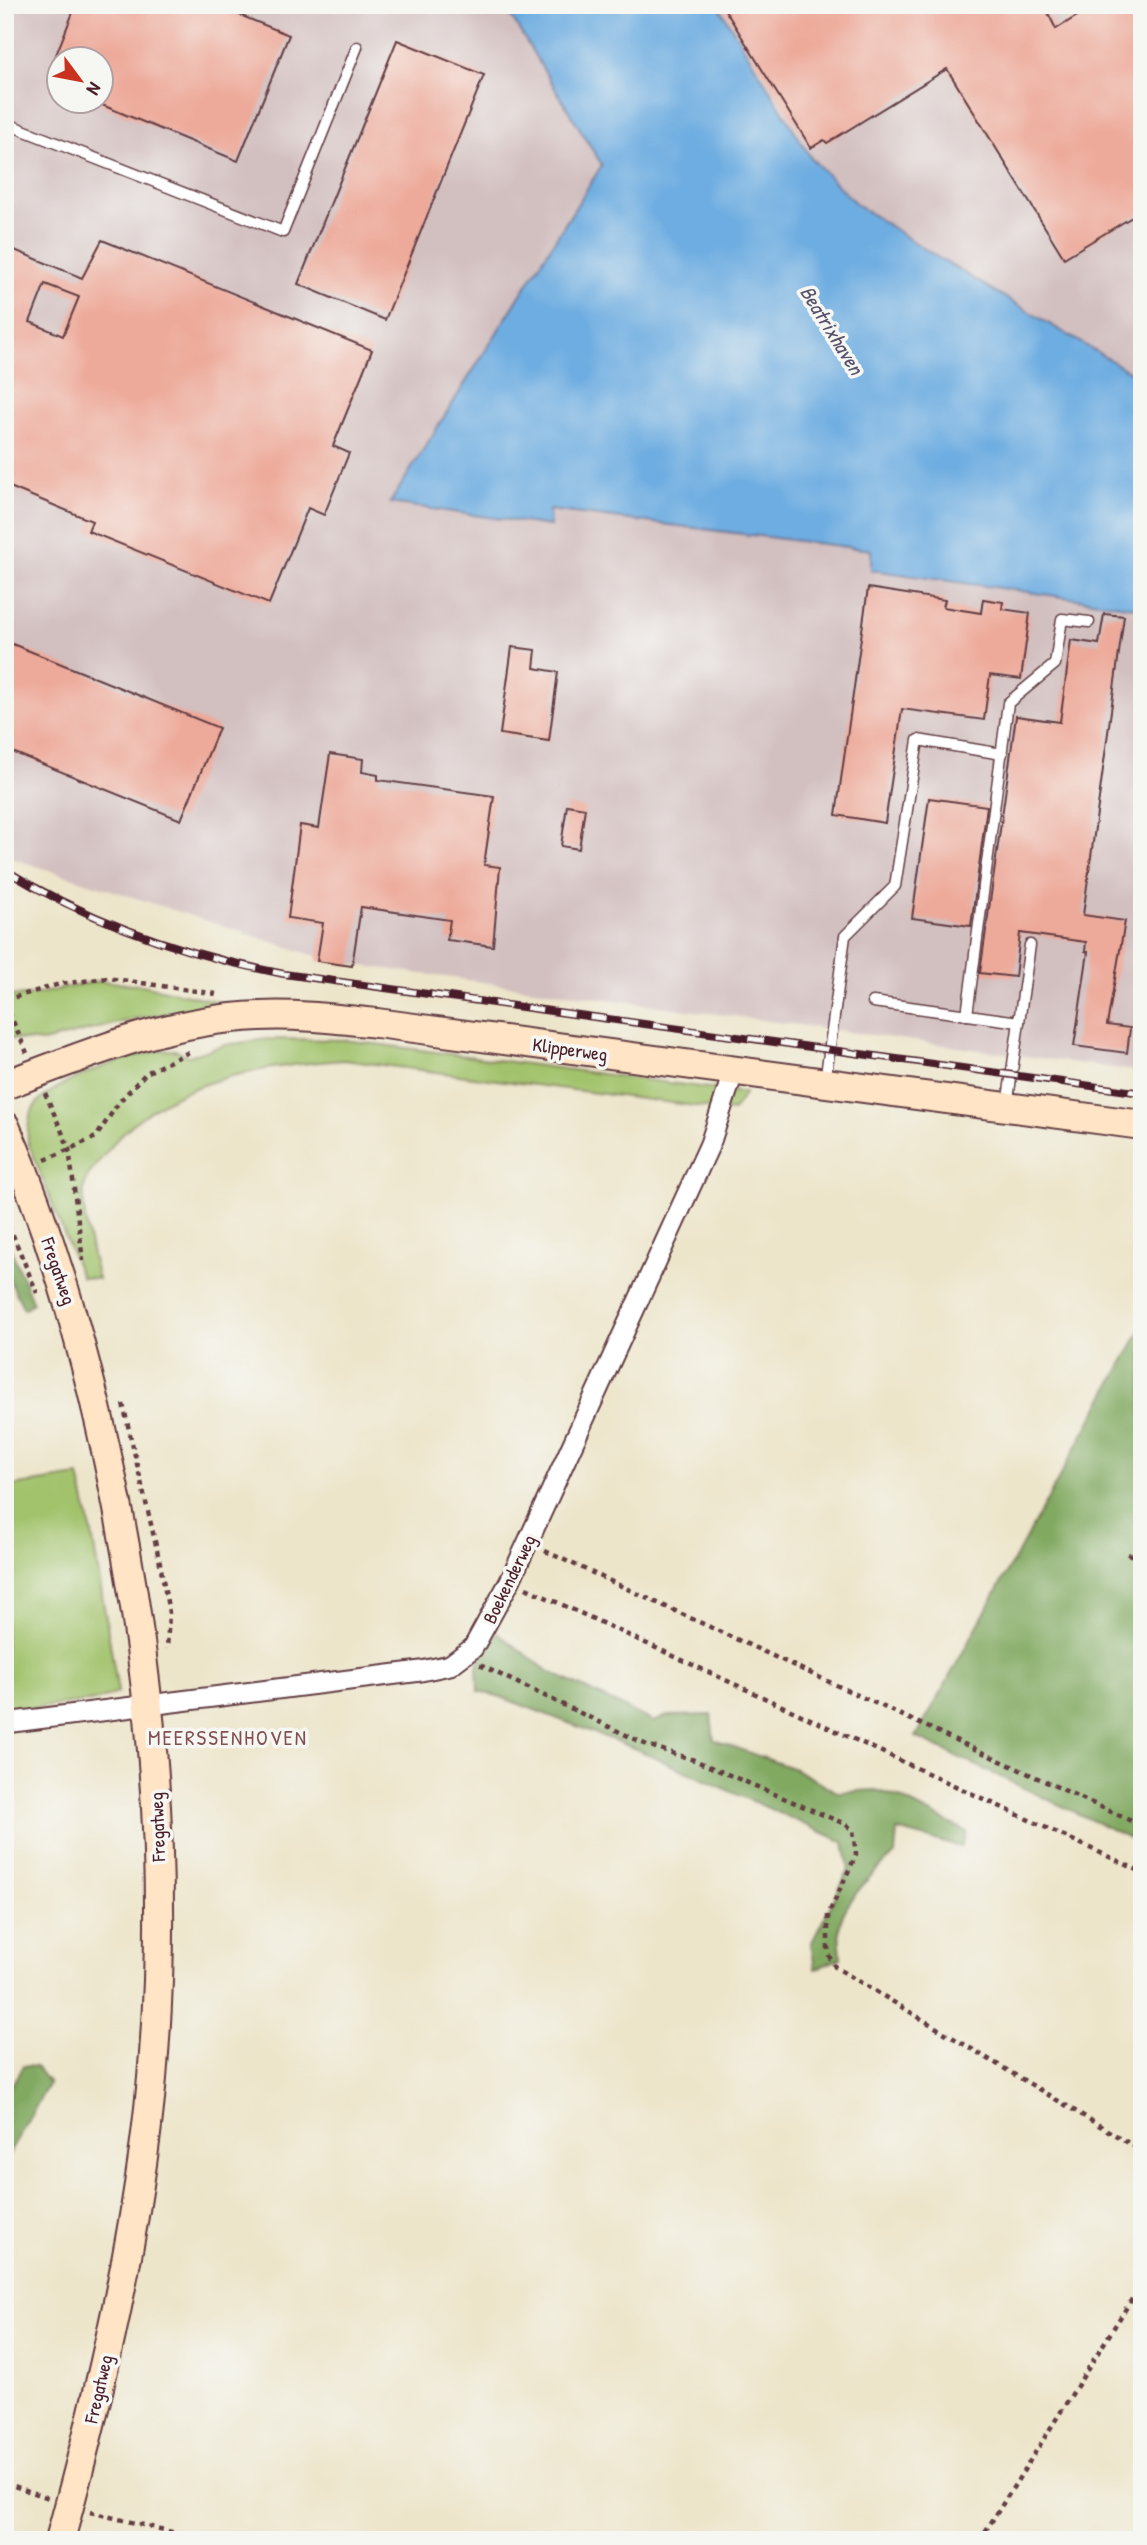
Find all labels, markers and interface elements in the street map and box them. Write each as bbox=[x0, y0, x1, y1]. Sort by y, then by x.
north arrow bbox=[46, 46, 116, 116]
text: N bbox=[81, 78, 108, 100]
water label: Beatrixhaven bbox=[793, 280, 872, 381]
street label: Klipperweg bbox=[531, 1031, 609, 1067]
street label: Fregatweg bbox=[35, 1233, 83, 1308]
street label: Boekenderweg bbox=[476, 1530, 542, 1628]
district label: MEERSSENHOVEN bbox=[148, 1723, 308, 1752]
street label: Fregatweg bbox=[143, 1792, 171, 1863]
street label: Fregatweg bbox=[77, 2352, 118, 2427]

